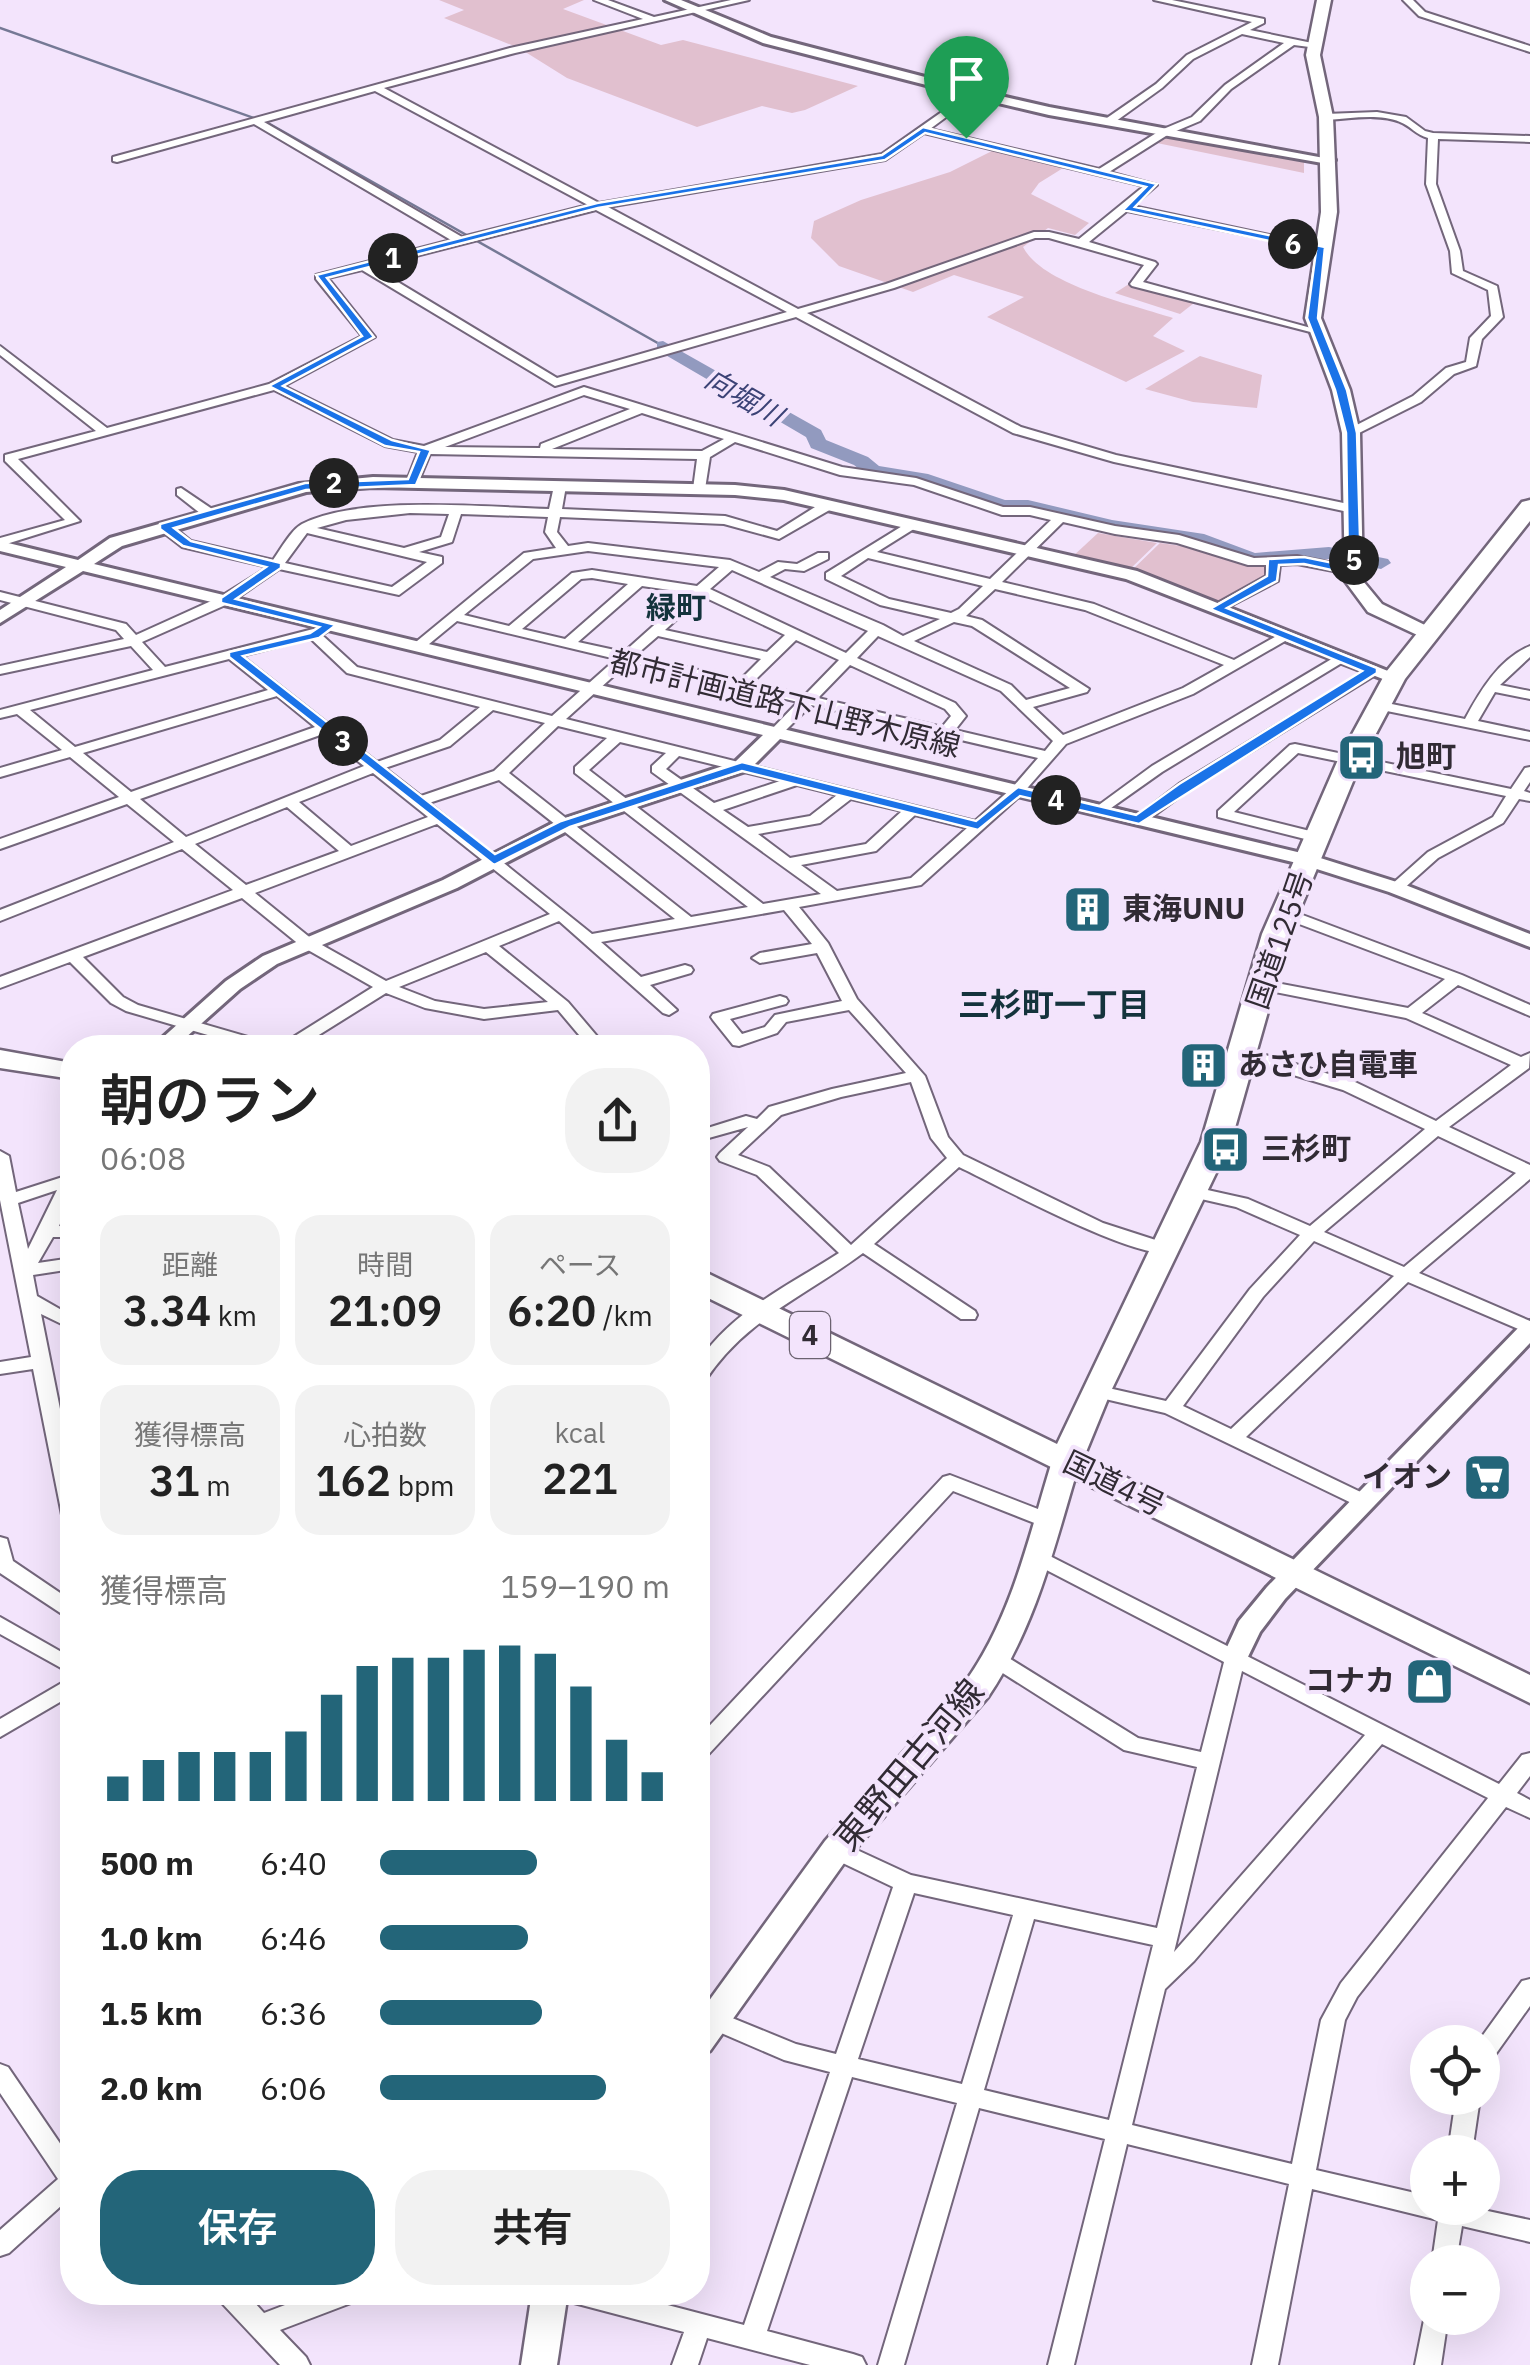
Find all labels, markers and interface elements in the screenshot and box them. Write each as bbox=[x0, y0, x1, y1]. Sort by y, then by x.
pin bbox=[924, 36, 1009, 139]
icon: arrive bbox=[939, 51, 994, 106]
pin: 6 bbox=[1268, 219, 1318, 269]
text: 6 bbox=[1285, 225, 1301, 262]
pin: 1 bbox=[368, 233, 418, 283]
text: 1 bbox=[385, 239, 401, 276]
water label: 向堀川 bbox=[699, 360, 792, 435]
pin: 2 bbox=[309, 458, 359, 508]
text: 2 bbox=[326, 464, 342, 501]
pin: 5 bbox=[1329, 535, 1379, 585]
text: 5 bbox=[1346, 541, 1362, 578]
district label: 緑町 bbox=[646, 587, 706, 626]
street label: 都市計画道路下山野木原線 bbox=[606, 640, 965, 765]
pin: 3 bbox=[318, 716, 368, 766]
text: 3 bbox=[335, 722, 351, 759]
bus stop icon: 旭町 bbox=[1335, 731, 1387, 783]
place label: 旭町 bbox=[1396, 736, 1456, 775]
pin: 4 bbox=[1031, 775, 1081, 825]
text: 4 bbox=[1048, 781, 1064, 818]
street label: 国道125号 bbox=[1237, 865, 1320, 1014]
building icon: 東海UNU bbox=[1061, 883, 1113, 935]
place label: 東海UNU bbox=[1122, 888, 1245, 927]
district label: 三杉町一丁目 bbox=[958, 983, 1150, 1025]
building icon: あさひ自電車 bbox=[1177, 1039, 1229, 1091]
place label: あさひ自電車 bbox=[1238, 1044, 1418, 1083]
text: 朝のラン bbox=[100, 1064, 320, 1135]
button: share bbox=[565, 1068, 670, 1173]
bus stop icon: 三杉町 bbox=[1200, 1123, 1252, 1175]
place label: 三杉町 bbox=[1261, 1128, 1351, 1167]
text: 06:08 bbox=[100, 1137, 186, 1179]
text: 距離 bbox=[162, 1246, 218, 1283]
text: 時間 bbox=[357, 1246, 413, 1283]
text: ペース bbox=[539, 1246, 621, 1283]
text: 3.34 bbox=[123, 1283, 211, 1338]
text: 21:09 bbox=[328, 1283, 442, 1338]
text: 6:20 bbox=[507, 1283, 596, 1338]
text: km bbox=[211, 1297, 257, 1334]
text: /km bbox=[596, 1297, 653, 1334]
road number: 4 bbox=[790, 1312, 830, 1358]
text: kcal bbox=[555, 1414, 605, 1451]
text: 獲得標高 bbox=[134, 1416, 246, 1453]
text: 心拍数 bbox=[343, 1416, 427, 1453]
street label: 国道4号 bbox=[1058, 1441, 1172, 1524]
text: 221 bbox=[542, 1451, 618, 1506]
supermarket icon: イオン bbox=[1461, 1451, 1513, 1503]
text: 31 bbox=[149, 1453, 200, 1508]
text: 162 bbox=[315, 1453, 391, 1508]
place label: イオン bbox=[1362, 1456, 1452, 1495]
text: m bbox=[200, 1467, 231, 1504]
text: bpm bbox=[391, 1467, 455, 1504]
text: 159–190 m bbox=[500, 1565, 670, 1607]
text: 獲得標高 bbox=[100, 1569, 228, 1611]
shop icon: コナカ bbox=[1404, 1655, 1456, 1707]
place label: コナカ bbox=[1305, 1660, 1395, 1699]
street label: 東野田古河線 bbox=[823, 1669, 993, 1860]
text: 500 m bbox=[100, 1842, 194, 1884]
text: 6:40 bbox=[260, 1842, 327, 1884]
text: 1.0 km bbox=[100, 1917, 203, 1959]
text: 6:46 bbox=[260, 1917, 327, 1959]
text: 1.5 km bbox=[100, 1992, 203, 2034]
text: 6:36 bbox=[260, 1992, 327, 2034]
map controls bbox=[1410, 2025, 1500, 2335]
button: locate bbox=[1410, 2025, 1500, 2115]
text: 2.0 km bbox=[100, 2067, 203, 2109]
text: 6:06 bbox=[260, 2067, 327, 2109]
button: + bbox=[1410, 2135, 1500, 2225]
button: 保存 bbox=[100, 2170, 375, 2285]
button: 共有 bbox=[395, 2170, 670, 2285]
button: − bbox=[1410, 2245, 1500, 2335]

